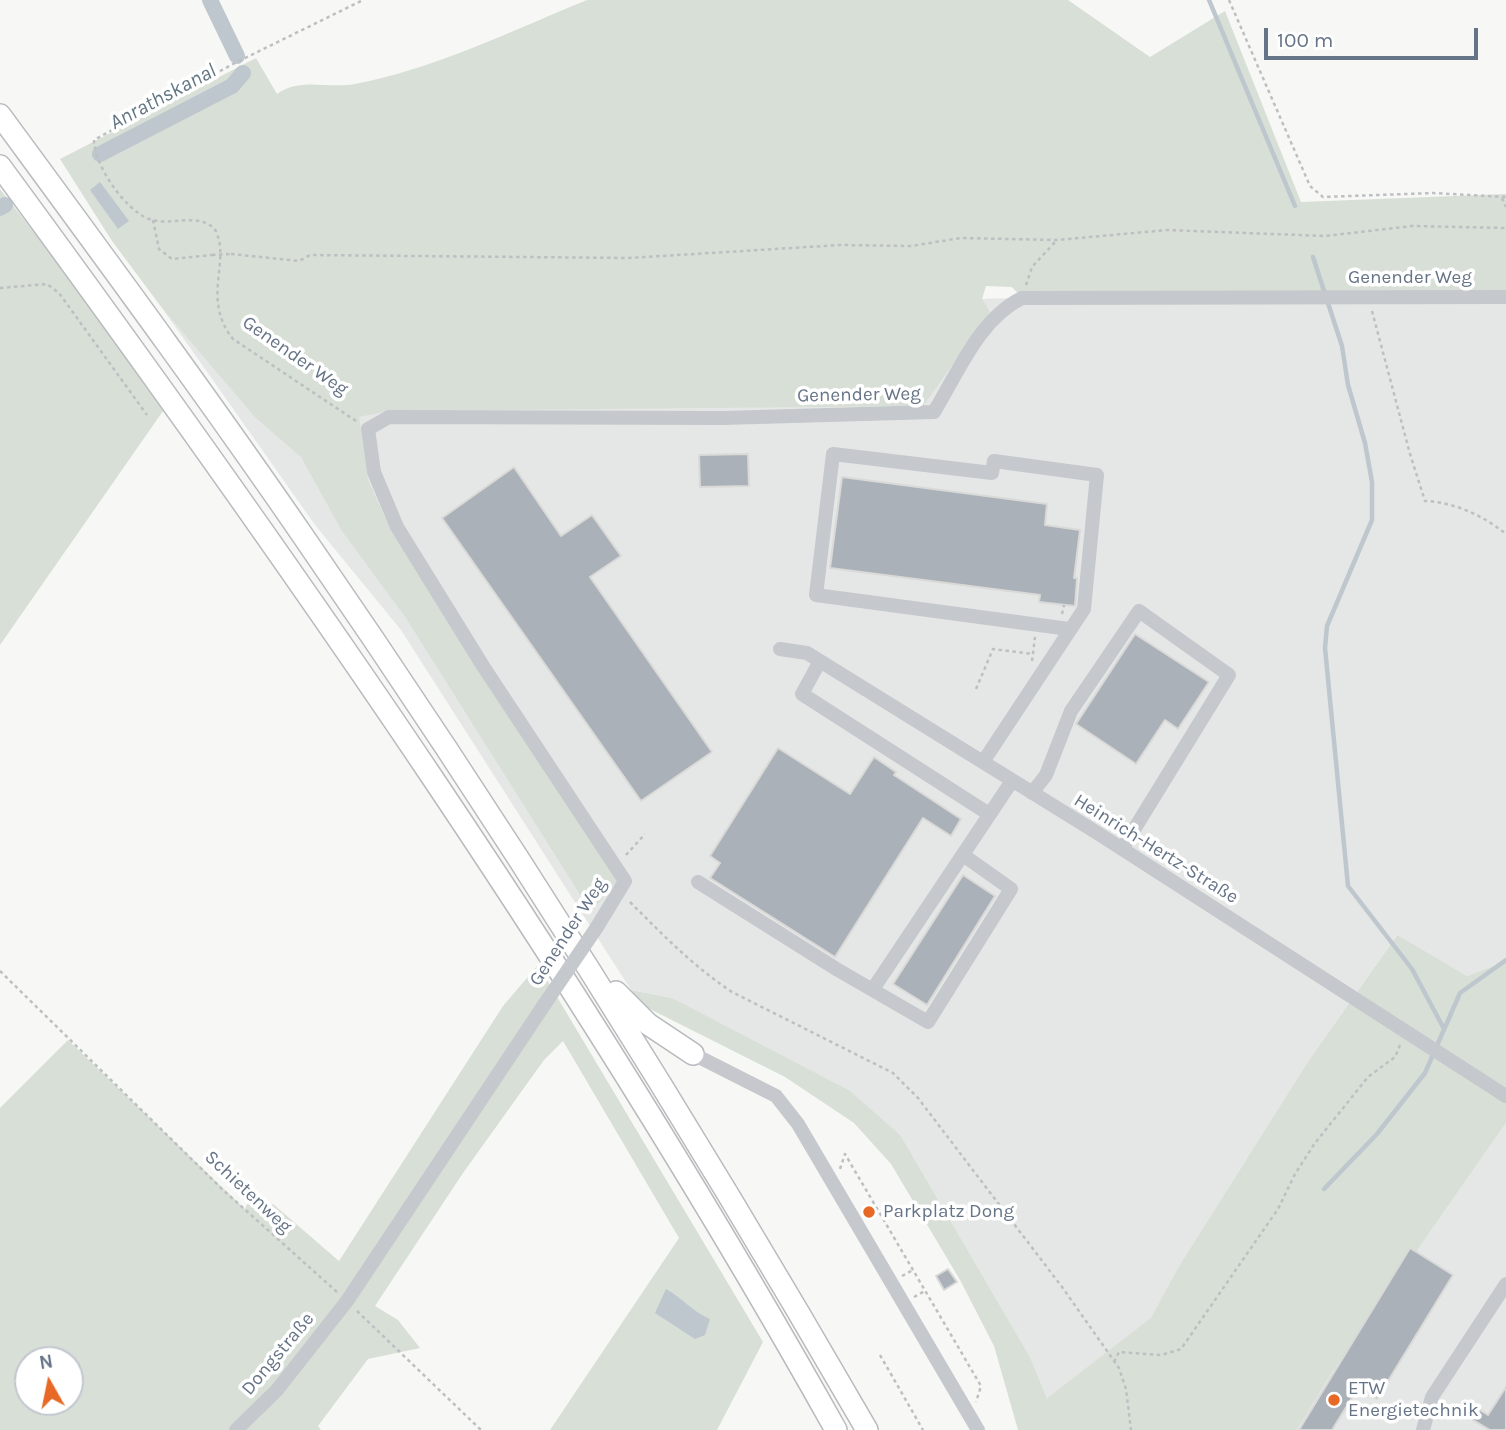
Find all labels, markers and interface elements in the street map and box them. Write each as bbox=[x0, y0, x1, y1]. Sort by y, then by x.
scale bar bbox=[1268, 14, 1482, 58]
text: 100 m bbox=[1277, 28, 1334, 52]
water label: Anrathskanal bbox=[105, 58, 221, 136]
street label: Genender Weg bbox=[1348, 267, 1472, 289]
street label: Genender Weg bbox=[238, 311, 352, 401]
street label: Genender Weg bbox=[797, 383, 921, 407]
street label: Heinrich-Hertz-Straße bbox=[1070, 789, 1242, 909]
street label: Genender Weg bbox=[525, 874, 611, 990]
street label: Schietenweg bbox=[200, 1146, 296, 1238]
place label: Parkplatz Dong bbox=[883, 1201, 1014, 1223]
marker: Parkplatz Dong bbox=[861, 1204, 877, 1220]
street label: Dongstraße bbox=[237, 1308, 319, 1400]
north arrow bbox=[14, 1346, 84, 1416]
text: N bbox=[38, 1350, 54, 1374]
place label: ETW Energietechnik bbox=[1348, 1378, 1479, 1422]
marker: ETW Energietechnik bbox=[1326, 1392, 1342, 1408]

